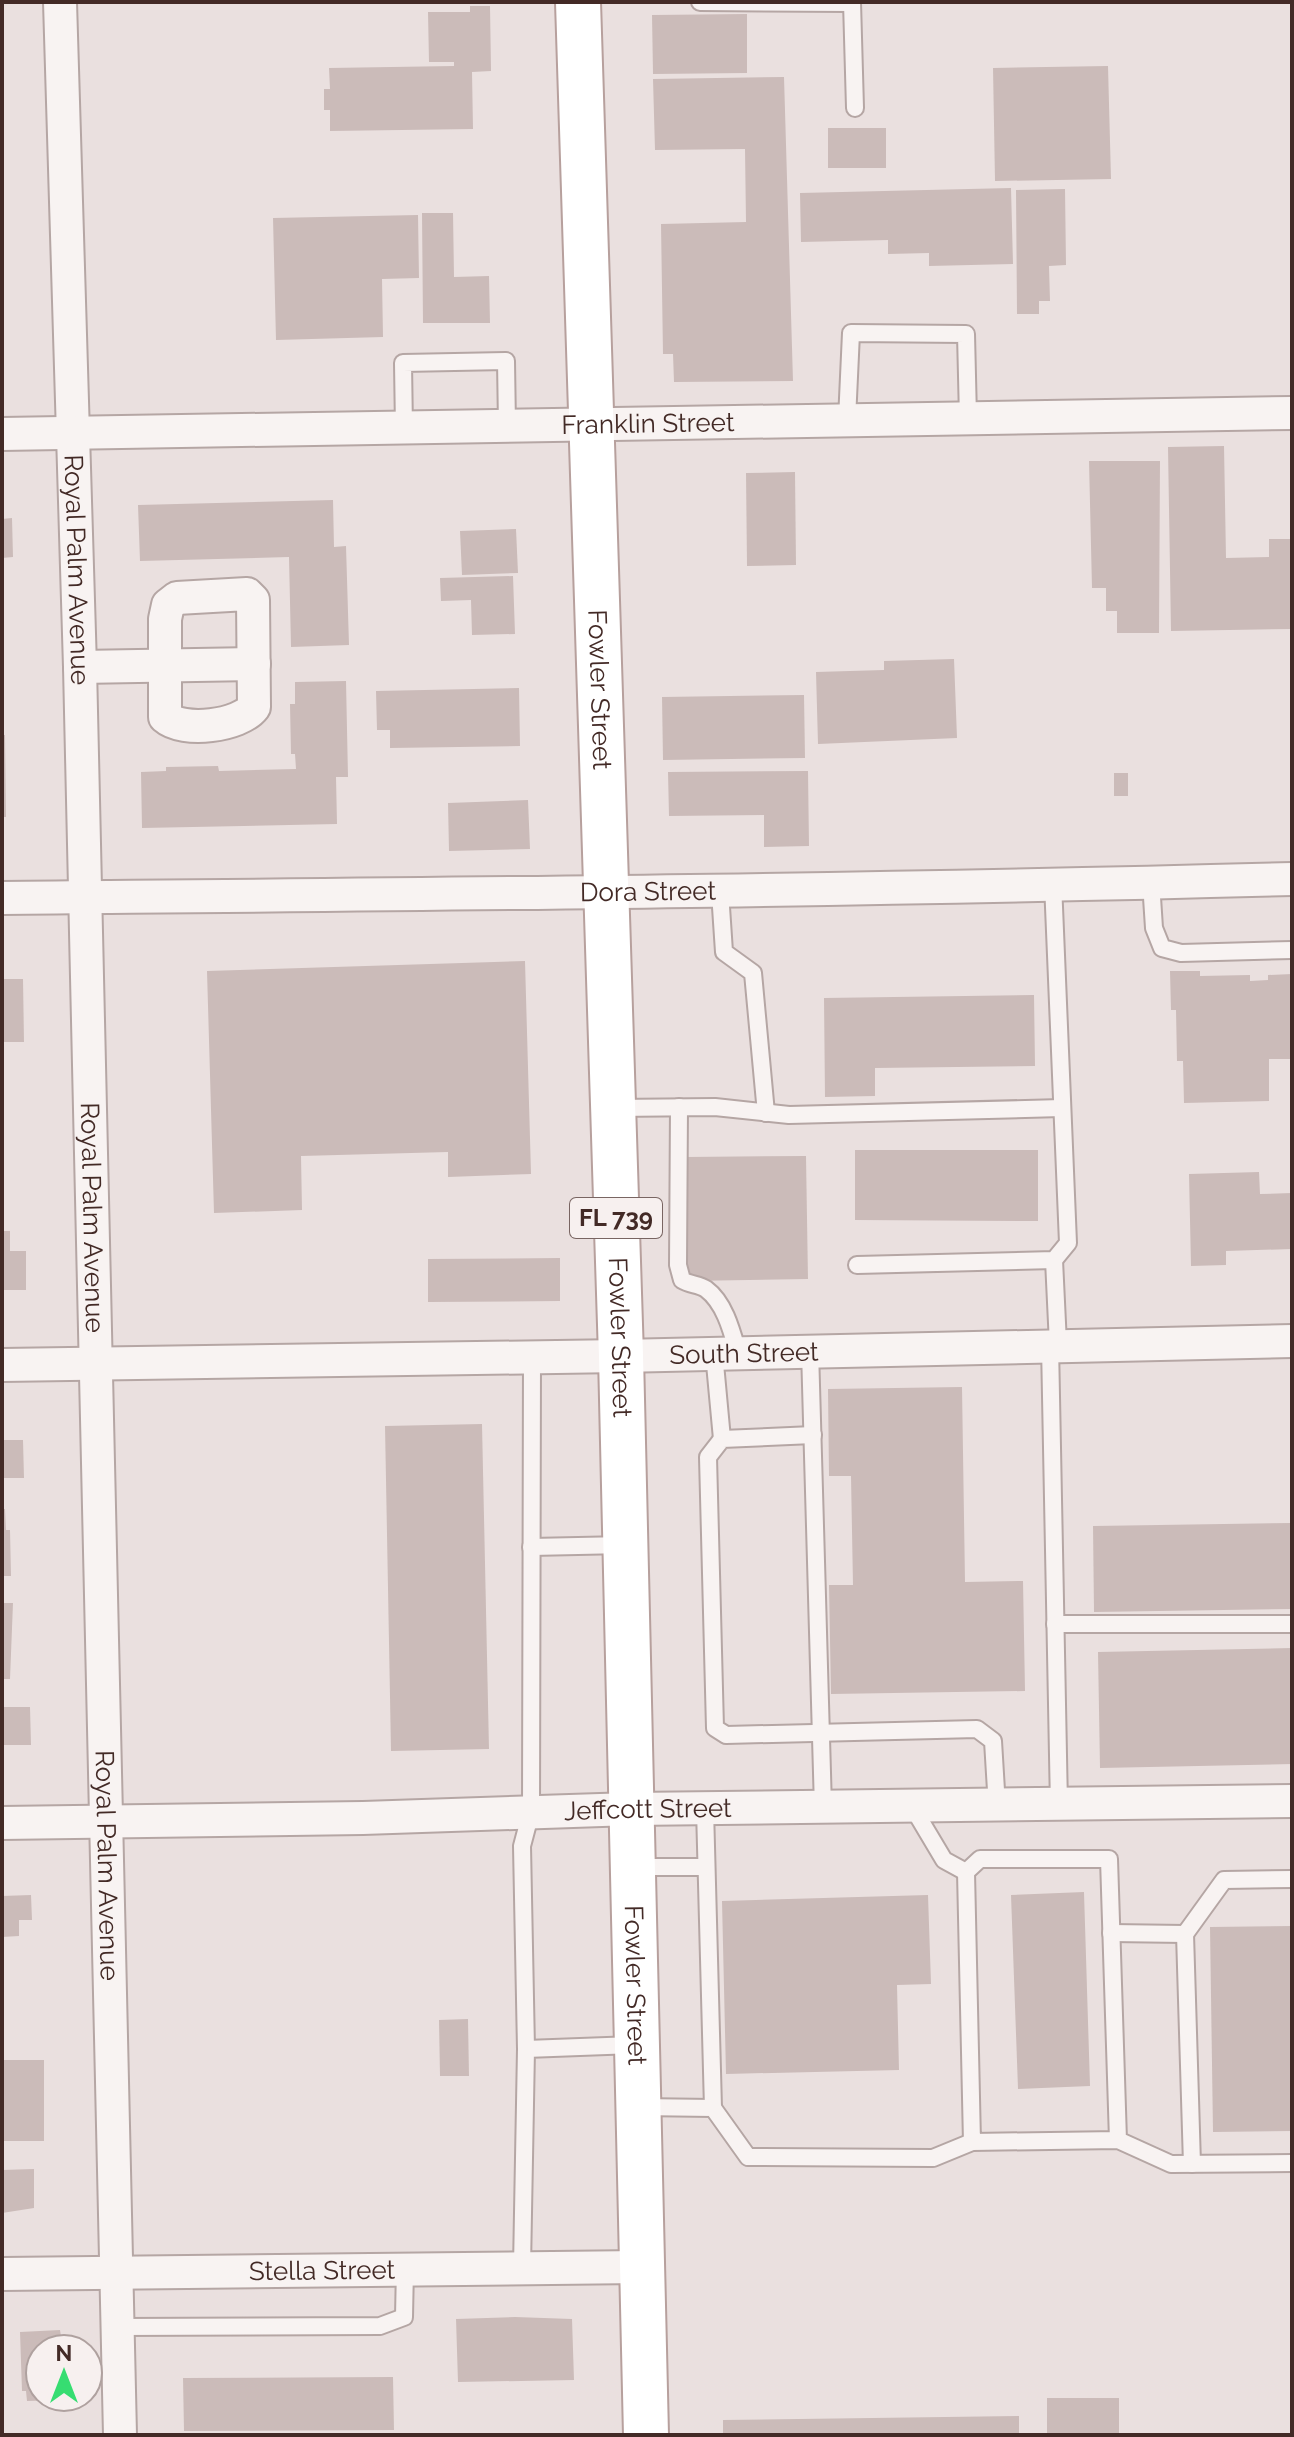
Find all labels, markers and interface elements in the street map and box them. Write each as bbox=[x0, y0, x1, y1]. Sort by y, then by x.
street label: Franklin Street bbox=[561, 407, 735, 440]
street label: Royal Palm Avenue bbox=[59, 454, 95, 685]
street label: Fowler Street bbox=[582, 609, 617, 770]
street label: Dora Street bbox=[580, 876, 716, 907]
street label: Royal Palm Avenue bbox=[75, 1102, 110, 1333]
road number: FL 739 bbox=[570, 1198, 662, 1238]
street label: Fowler Street bbox=[603, 1257, 637, 1418]
street label: South Street bbox=[669, 1337, 819, 1370]
street label: Royal Palm Avenue bbox=[90, 1750, 125, 1981]
street label: Jeffcott Street bbox=[563, 1793, 732, 1826]
street label: Fowler Street bbox=[619, 1905, 652, 2066]
street label: Stella Street bbox=[249, 2255, 396, 2286]
north arrow bbox=[24, 2333, 104, 2413]
text: N bbox=[56, 2340, 72, 2366]

